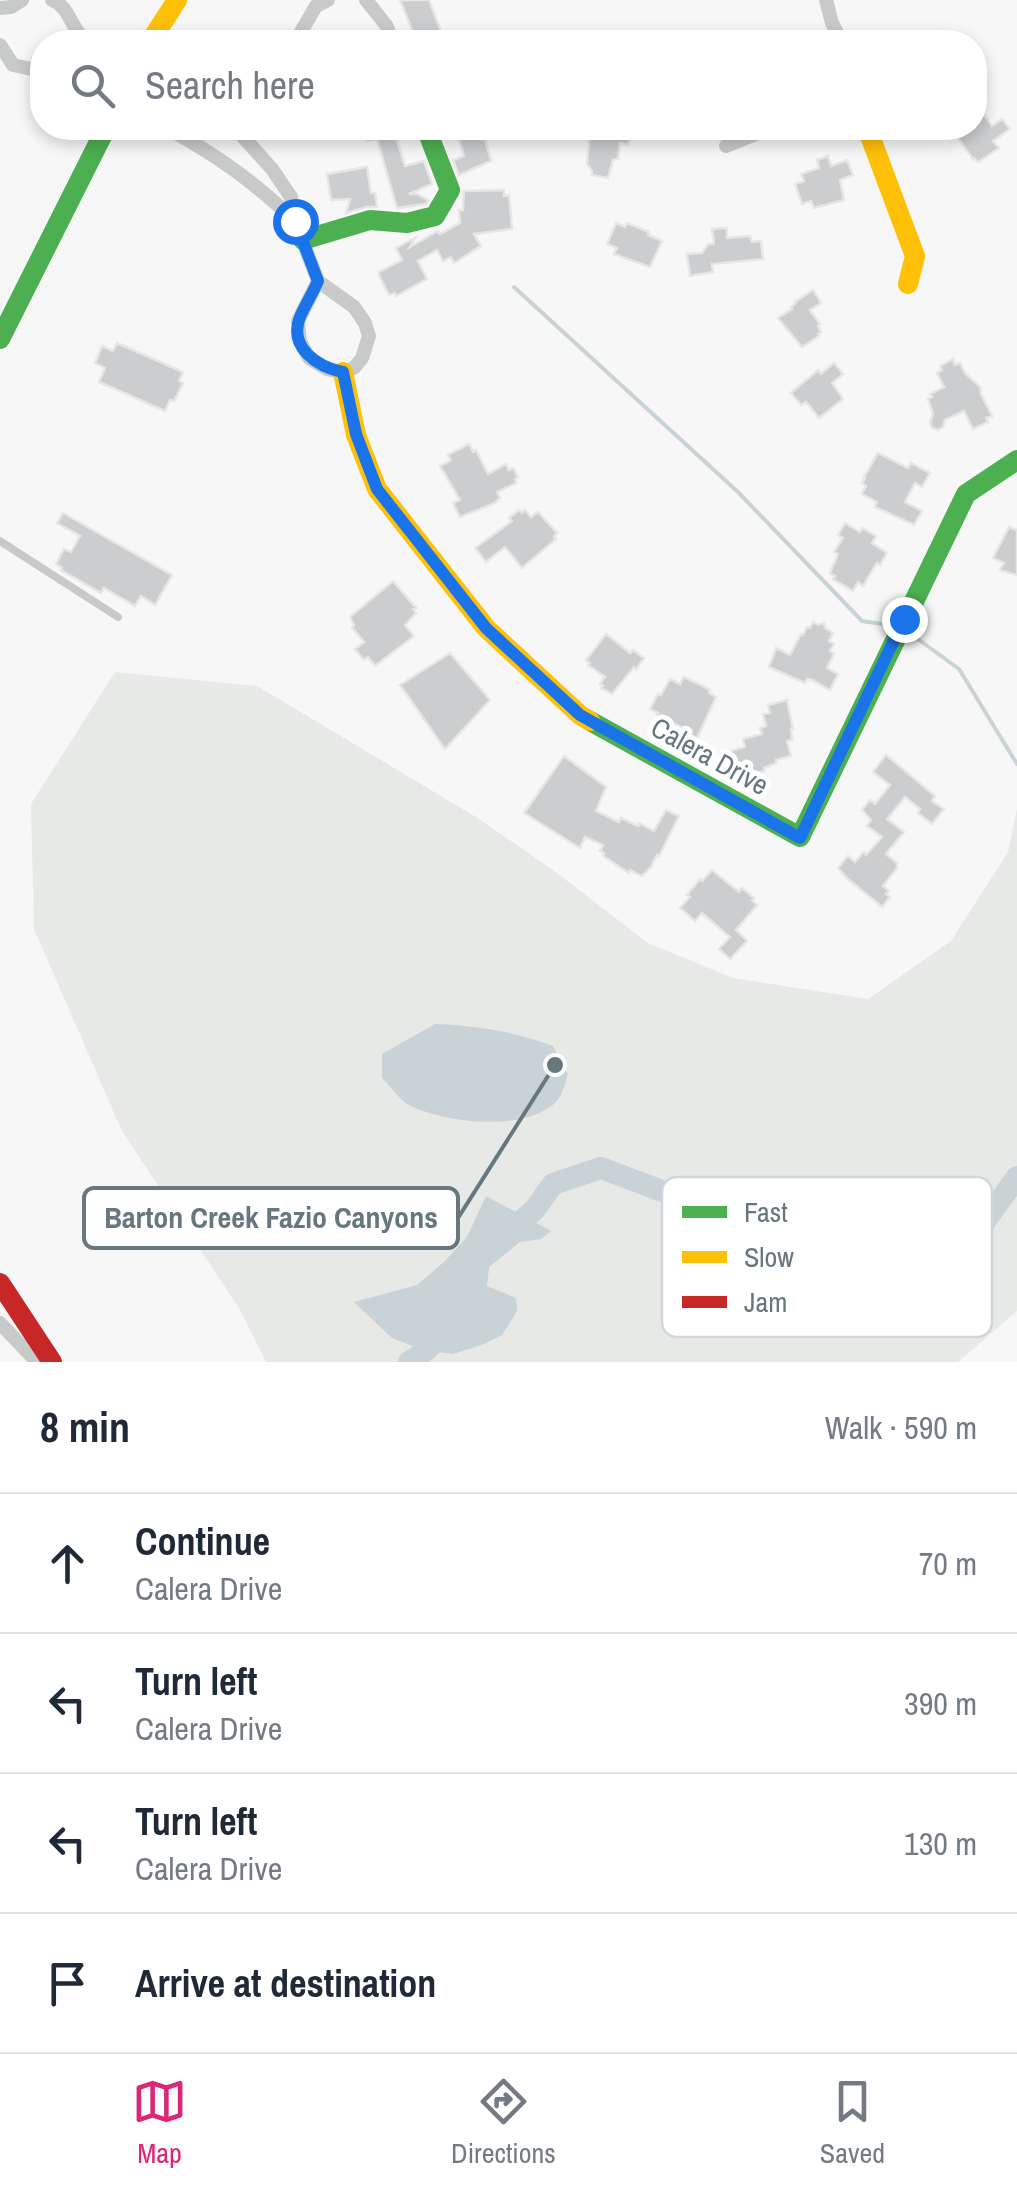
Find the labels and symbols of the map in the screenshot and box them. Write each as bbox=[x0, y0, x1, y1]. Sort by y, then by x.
route start bbox=[273, 199, 319, 245]
route end bbox=[882, 597, 928, 643]
street label: Calera Drive bbox=[644, 708, 776, 804]
legend bbox=[662, 1177, 992, 1337]
callout: Barton Creek Fazio Canyons bbox=[84, 1188, 458, 1248]
text: Fast bbox=[744, 1193, 788, 1231]
text: Barton Creek Fazio Canyons bbox=[104, 1197, 438, 1237]
text: Slow bbox=[744, 1238, 794, 1276]
text: Jam bbox=[744, 1283, 787, 1321]

